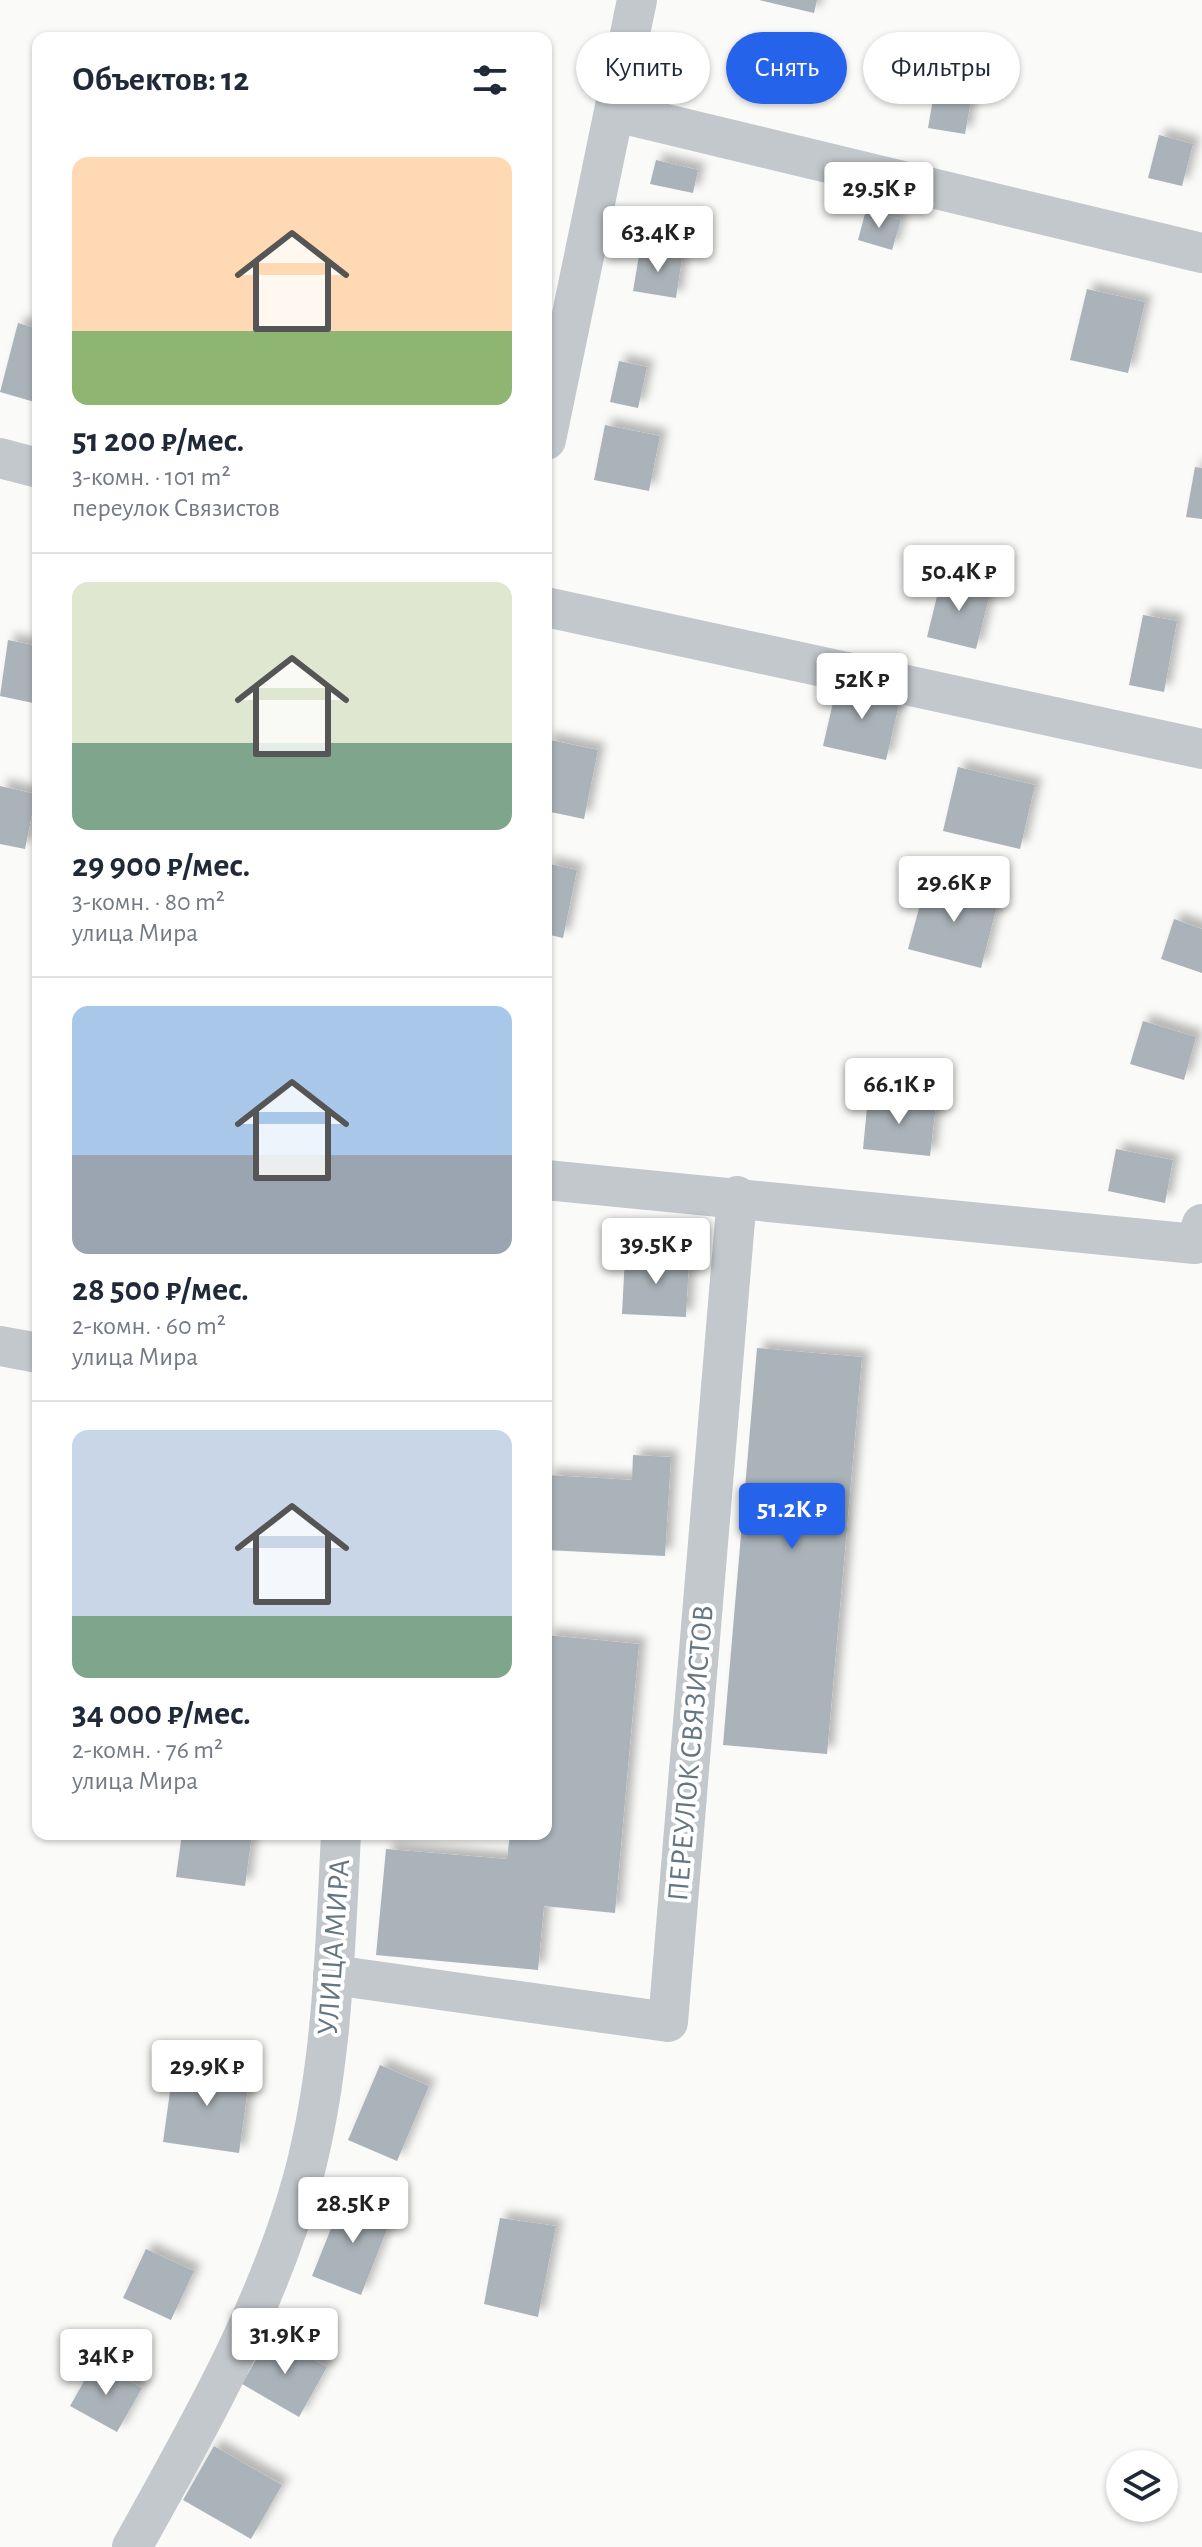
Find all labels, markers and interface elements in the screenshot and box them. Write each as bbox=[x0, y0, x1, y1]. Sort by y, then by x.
chip: Купить bbox=[576, 32, 710, 104]
chip: Снять bbox=[726, 32, 847, 104]
chip: Фильтры bbox=[863, 32, 1020, 104]
icon: filters bbox=[468, 58, 512, 102]
text: Объектов: 12 bbox=[72, 63, 249, 97]
pin: 29.5K ₽ bbox=[805, 162, 953, 230]
text: 29.5K ₽ bbox=[842, 175, 916, 201]
pin: 63.4K ₽ bbox=[584, 206, 732, 274]
icon: home bbox=[220, 209, 364, 353]
text: 63.4K ₽ bbox=[621, 219, 695, 245]
text: 51 200 ₽/мес. bbox=[72, 424, 244, 458]
text: 3-комн. · 101 m² bbox=[72, 464, 230, 490]
text: переулок Связистов bbox=[72, 495, 280, 521]
pin: 50.4K ₽ bbox=[885, 545, 1033, 613]
text: 50.4K ₽ bbox=[921, 558, 997, 584]
icon: home bbox=[220, 634, 364, 778]
pin: 52K ₽ bbox=[806, 653, 918, 721]
text: 52K ₽ bbox=[835, 666, 889, 692]
text: 29 900 ₽/мес. bbox=[72, 849, 250, 883]
pin: 29.6K ₽ bbox=[880, 856, 1028, 924]
text: 29.6K ₽ bbox=[917, 869, 991, 895]
text: 3-комн. · 80 m² bbox=[72, 889, 225, 915]
text: улица Мира bbox=[72, 920, 198, 946]
icon: home bbox=[220, 1058, 364, 1202]
pin: 66.1K ₽ bbox=[825, 1058, 973, 1126]
text: 66.1K ₽ bbox=[863, 1071, 935, 1097]
pin: 39.5K ₽ bbox=[582, 1218, 730, 1286]
text: 39.5K ₽ bbox=[620, 1231, 692, 1257]
text: 28 500 ₽/мес. bbox=[72, 1273, 249, 1307]
text: 2-комн. · 60 m² bbox=[72, 1313, 226, 1339]
text: улица Мира bbox=[72, 1344, 198, 1370]
icon: home bbox=[220, 1482, 364, 1626]
pin: 51.2K ₽ bbox=[718, 1483, 866, 1551]
text: 51.2K ₽ bbox=[757, 1496, 827, 1522]
street label: ПЕРЕУЛОК СВЯЗИСТОВ bbox=[663, 1604, 719, 1902]
text: 34 000 ₽/мес. bbox=[72, 1697, 251, 1731]
text: 2-комн. · 76 m² bbox=[72, 1737, 223, 1763]
text: улица Мира bbox=[72, 1768, 198, 1794]
street label: УЛИЦА МИРА bbox=[313, 1858, 355, 2036]
pin: 29.9K ₽ bbox=[133, 2040, 281, 2108]
text: 29.9K ₽ bbox=[170, 2053, 244, 2079]
pin: 28.5K ₽ bbox=[279, 2177, 427, 2245]
text: 28.5K ₽ bbox=[316, 2190, 390, 2216]
pin: 31.9K ₽ bbox=[211, 2308, 359, 2376]
text: 31.9K ₽ bbox=[250, 2321, 320, 2347]
pin: 34K ₽ bbox=[50, 2329, 162, 2397]
text: 34K ₽ bbox=[78, 2342, 134, 2368]
map controls bbox=[1106, 2450, 1178, 2522]
button: layers bbox=[1106, 2450, 1178, 2522]

